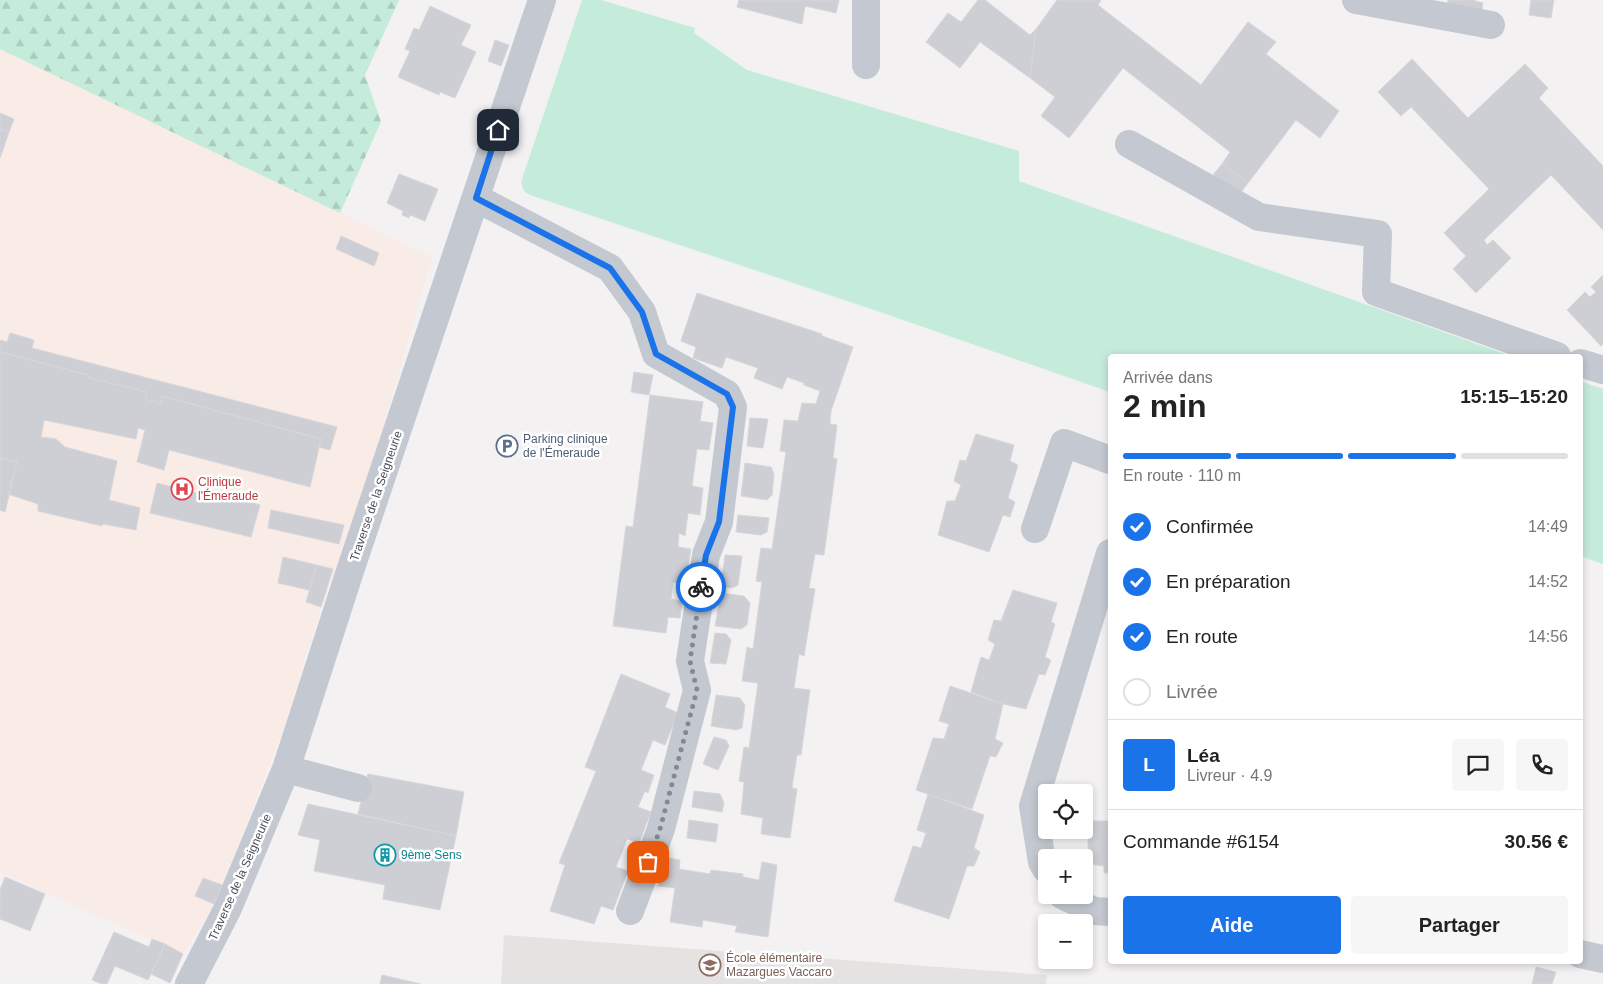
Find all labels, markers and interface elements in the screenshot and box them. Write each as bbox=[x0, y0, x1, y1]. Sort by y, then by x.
pin bbox=[477, 109, 519, 151]
icon: home bbox=[484, 116, 512, 144]
text: Arrivée dans bbox=[1123, 369, 1213, 386]
text: 15:15–15:20 bbox=[1460, 386, 1568, 407]
text: 2 min bbox=[1123, 388, 1207, 424]
street label: Traverse de la Seigneurie bbox=[347, 429, 405, 563]
place label: Parking clinique de l'Émeraude bbox=[523, 432, 608, 460]
parking icon: Parking clinique de l'Émeraude bbox=[495, 434, 519, 458]
text: En route · 110 m bbox=[1123, 467, 1241, 484]
place label: Clinique l'Émeraude bbox=[198, 475, 259, 503]
hospital icon: Clinique l'Émeraude bbox=[170, 477, 194, 501]
icon: check bbox=[1123, 513, 1151, 541]
text: Confirmée bbox=[1166, 516, 1254, 537]
text: 14:49 bbox=[1528, 518, 1568, 535]
courier bbox=[676, 562, 726, 612]
icon: check bbox=[1123, 568, 1151, 596]
text: En préparation bbox=[1166, 571, 1291, 592]
icon: bike bbox=[687, 573, 715, 601]
text: 14:52 bbox=[1528, 573, 1568, 590]
icon: check bbox=[1123, 623, 1151, 651]
text: En route bbox=[1166, 626, 1238, 647]
text: 14:56 bbox=[1528, 628, 1568, 645]
text: Livrée bbox=[1166, 681, 1218, 702]
button: chat bbox=[1452, 739, 1504, 791]
button: phone bbox=[1516, 739, 1568, 791]
text: Léa bbox=[1187, 745, 1220, 766]
text: L bbox=[1143, 754, 1155, 775]
text: Livreur · 4.9 bbox=[1187, 767, 1272, 784]
map controls bbox=[1038, 784, 1093, 969]
button: locate bbox=[1038, 784, 1093, 839]
street label: Traverse de la Seigneurie bbox=[206, 811, 274, 942]
text: Commande #6154 bbox=[1123, 831, 1279, 852]
text: 30.56 € bbox=[1505, 831, 1568, 852]
pin bbox=[627, 841, 669, 883]
building icon: 9ème Sens bbox=[373, 843, 397, 867]
place label: 9ème Sens bbox=[401, 848, 462, 862]
icon: bag bbox=[634, 848, 662, 876]
button: + bbox=[1038, 849, 1093, 904]
button: Aide bbox=[1123, 896, 1341, 954]
button: Partager bbox=[1351, 896, 1568, 954]
button: − bbox=[1038, 914, 1093, 969]
place label: École élémentaire Mazargues Vaccaro bbox=[726, 950, 832, 979]
school or university icon: École élémentaire Mazargues Vaccaro bbox=[698, 953, 722, 977]

